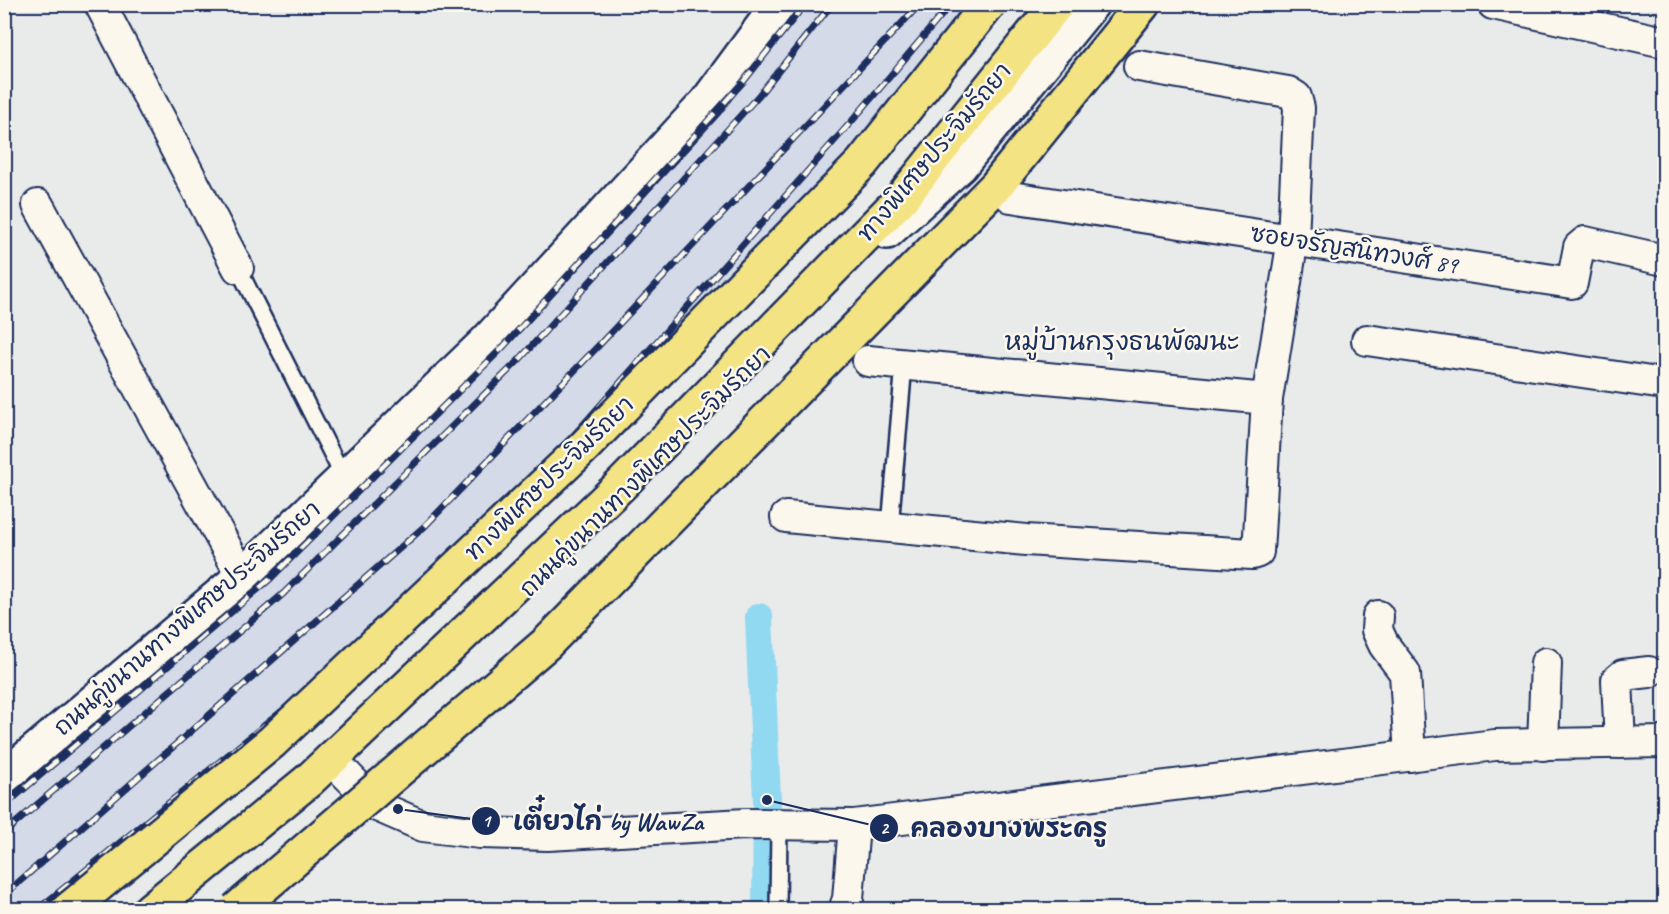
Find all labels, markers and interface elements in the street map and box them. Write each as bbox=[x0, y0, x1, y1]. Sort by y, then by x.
street label: ทางพิเศษประจิมรัถยา bbox=[850, 56, 1018, 248]
street label: ซอยจรัญสนิทวงศ์ 89 bbox=[1248, 217, 1462, 281]
district label: หมู่บ้านกรุงธนพัฒนะ bbox=[1005, 325, 1239, 360]
street label: ถนนคู่ขนานทางพิเศษประจิมรัถยา bbox=[513, 339, 777, 603]
street label: ทางพิเศษประจิมรัถยา bbox=[458, 390, 640, 566]
street label: ถนนคู่ขนานทางพิเศษประจิมรัถยา bbox=[47, 494, 329, 744]
text: เตี๋ยวไก่ by WawZa bbox=[513, 794, 705, 838]
callout: เตี๋ยวไก่ by WawZa bbox=[471, 799, 715, 843]
callout: คลองบางพระครู bbox=[869, 806, 1120, 850]
text: 1 bbox=[482, 810, 492, 832]
text: คลองบางพระครู bbox=[911, 812, 1107, 847]
text: 2 bbox=[880, 817, 890, 839]

